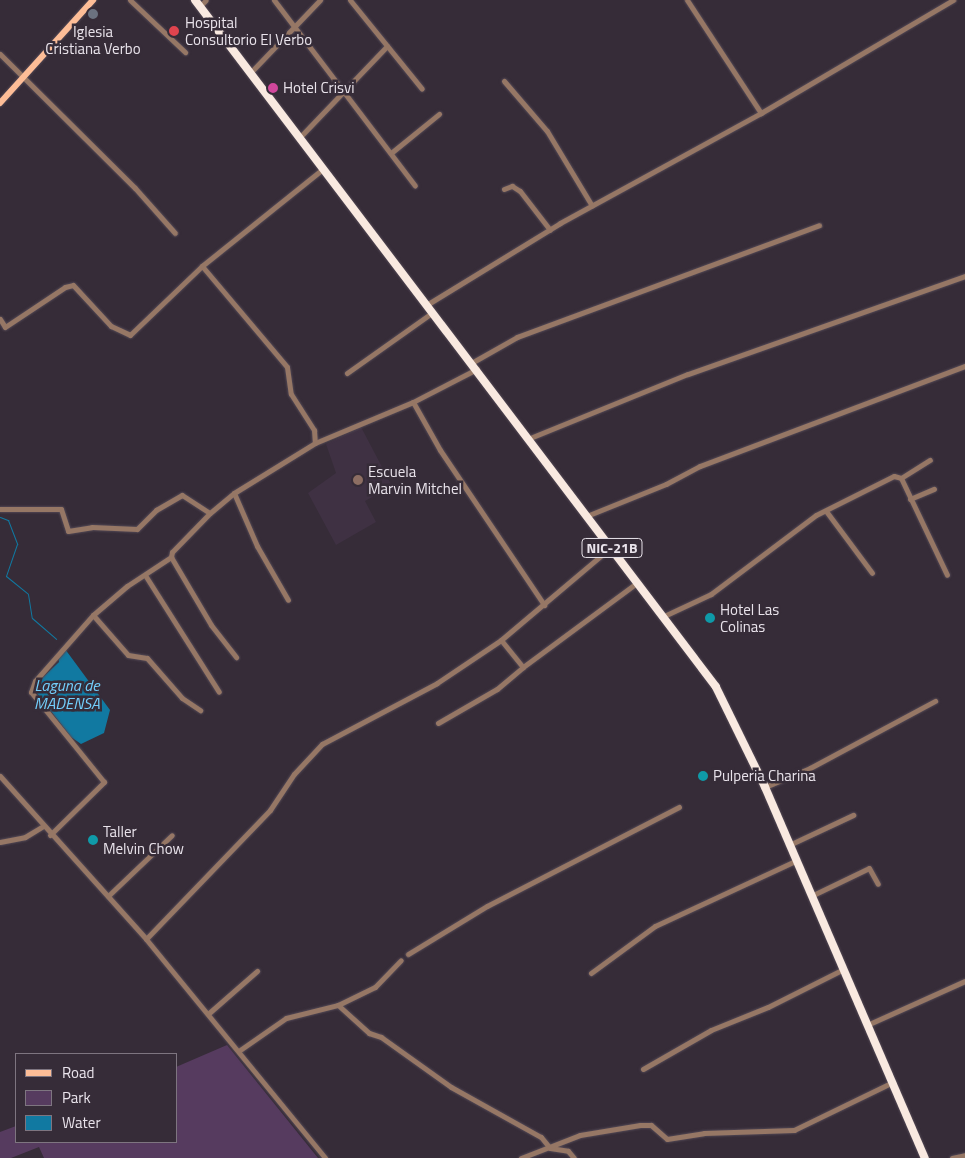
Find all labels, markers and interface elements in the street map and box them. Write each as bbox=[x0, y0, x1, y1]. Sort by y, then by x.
marker: Iglesia Cristiana Verbo bbox=[87, 8, 99, 20]
place label: Hospital Consultorio El Verbo bbox=[185, 13, 312, 48]
place label: Iglesia Cristiana Verbo bbox=[45, 22, 141, 57]
marker: Hospital Consultorio El Verbo bbox=[167, 24, 181, 38]
place label: Hotel Crisvi bbox=[283, 79, 354, 97]
marker: Hotel Crisvi bbox=[267, 82, 279, 94]
place label: Escuela Marvin Mitchel bbox=[368, 462, 462, 497]
marker: Escuela Marvin Mitchel bbox=[352, 474, 364, 486]
road number: NIC-21B bbox=[581, 536, 643, 560]
place label: Hotel Las Colinas bbox=[720, 600, 779, 635]
marker: Hotel Las Colinas bbox=[704, 612, 716, 624]
water label: Laguna de MADENSA bbox=[34, 675, 100, 713]
place label: Pulperia Charina bbox=[713, 767, 816, 785]
marker: Pulperia Charina bbox=[697, 770, 709, 782]
place label: Taller Melvin Chow bbox=[103, 822, 184, 857]
marker: Taller Melvin Chow bbox=[87, 834, 99, 846]
legend bbox=[15, 1053, 178, 1143]
text: Road bbox=[62, 1061, 94, 1084]
text: Park bbox=[62, 1086, 91, 1109]
text: Water bbox=[62, 1111, 101, 1134]

